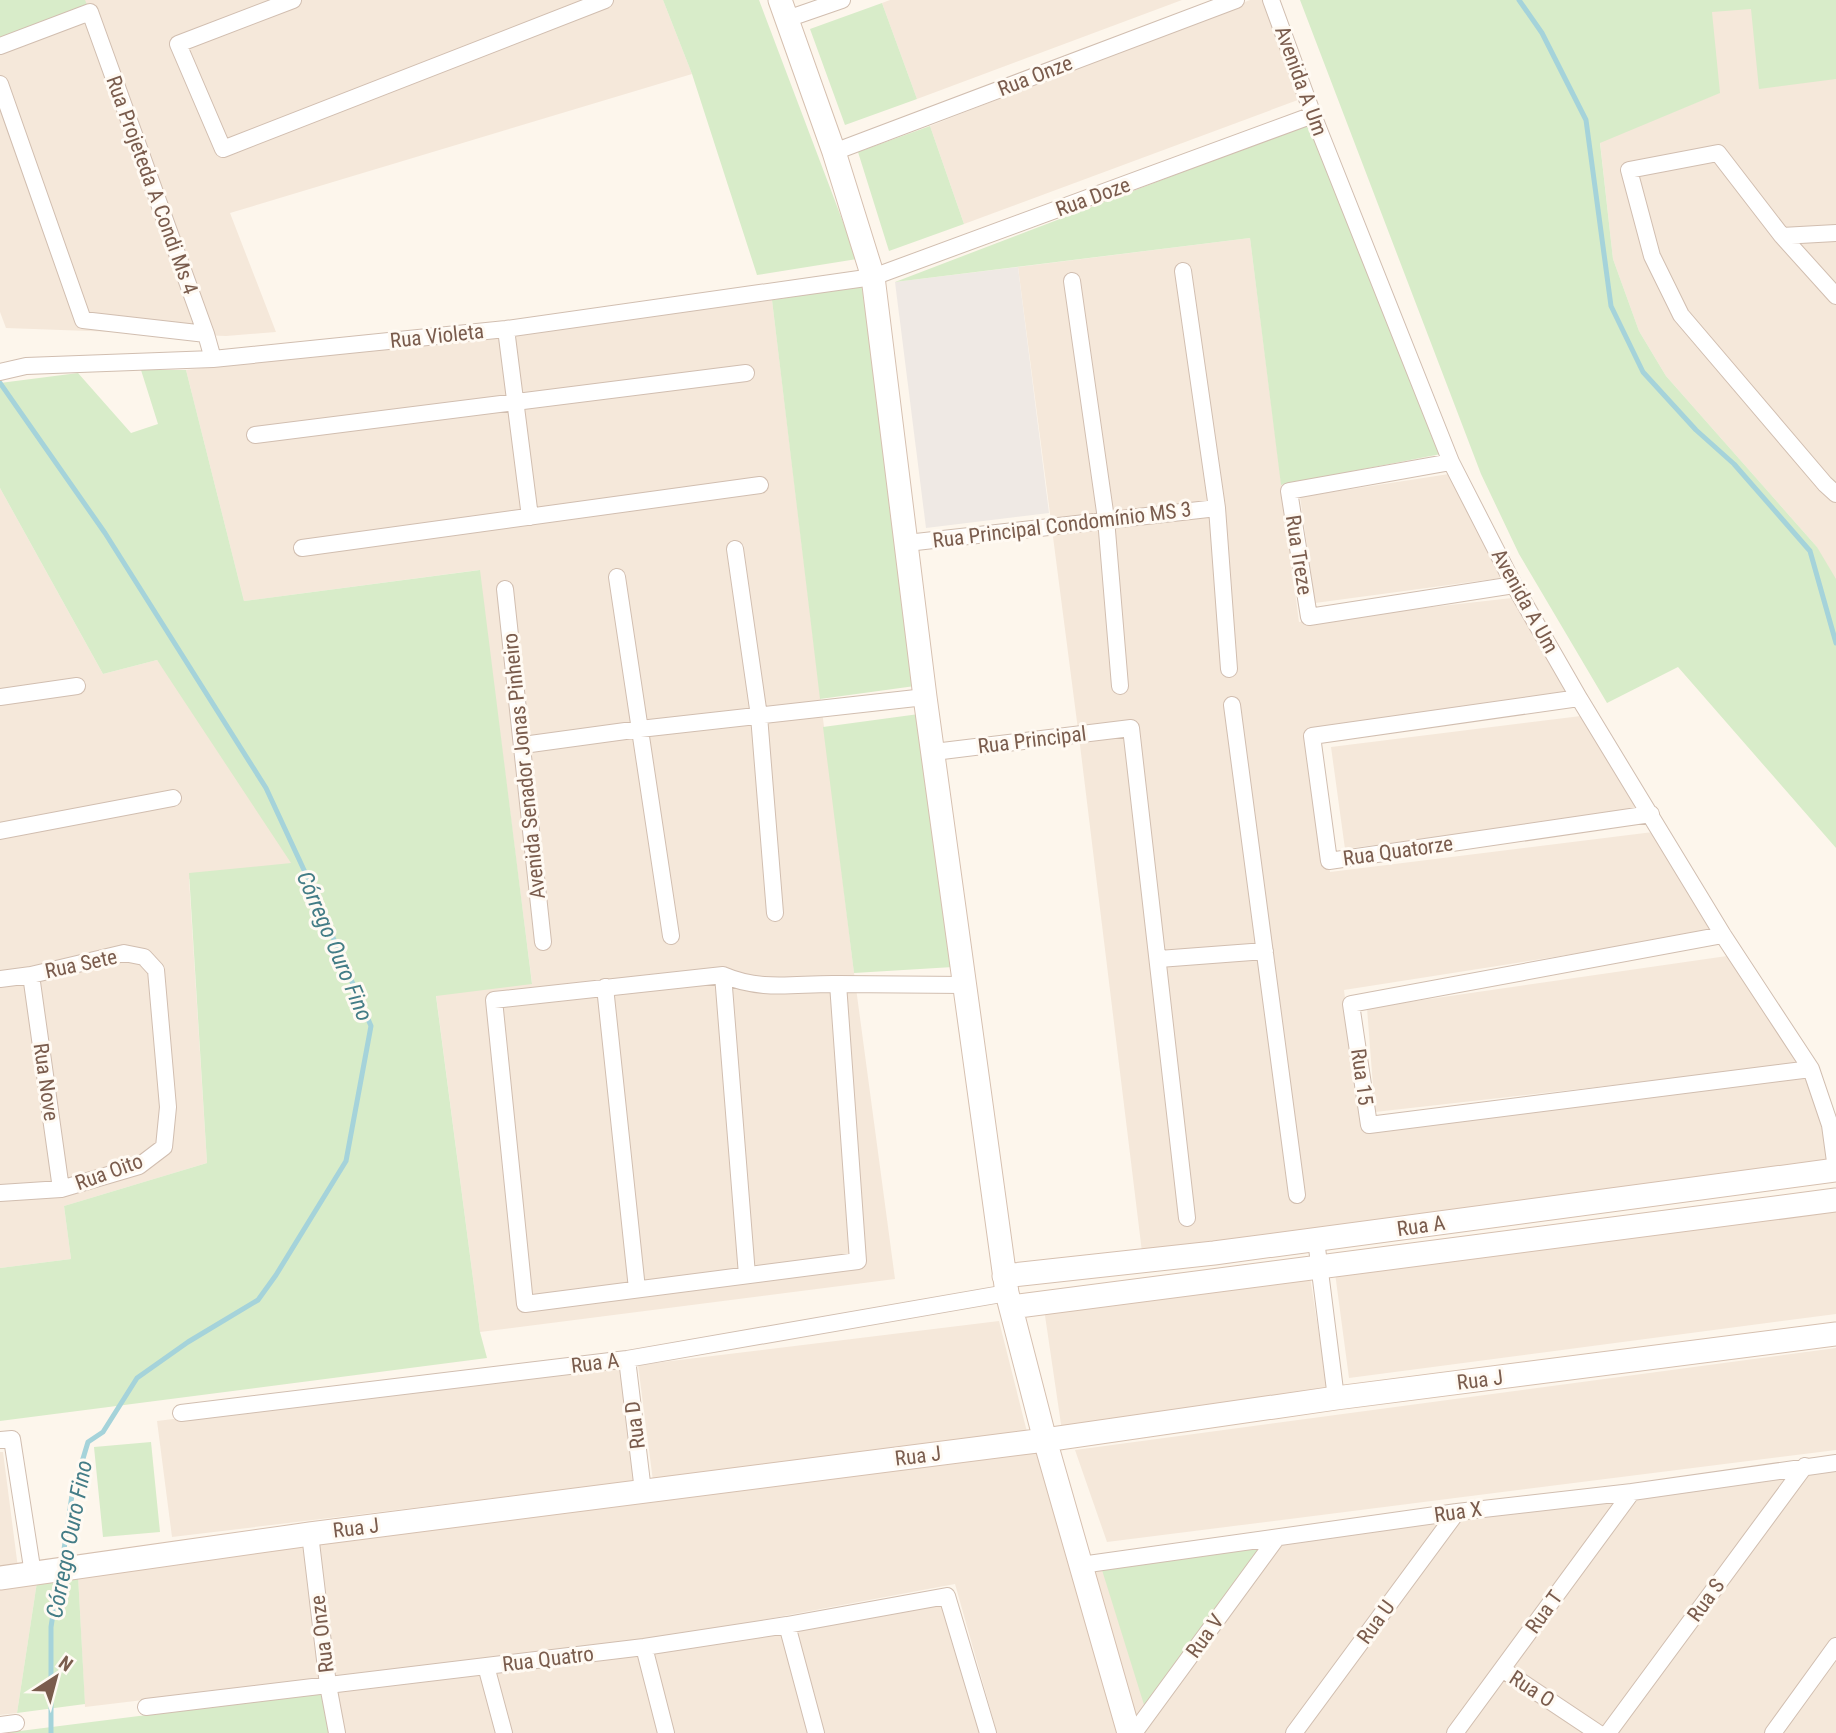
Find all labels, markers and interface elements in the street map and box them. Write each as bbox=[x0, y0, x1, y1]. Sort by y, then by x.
street label: Avenida A Um bbox=[1270, 23, 1332, 139]
street label: Rua Onze bbox=[994, 51, 1076, 101]
street label: Rua Projeteda A Condi Ms 4 bbox=[101, 73, 203, 297]
street label: Rua Doze bbox=[1053, 172, 1134, 222]
street label: Rua Violeta bbox=[389, 319, 485, 353]
street label: Rua Principal Condomínio MS 3 bbox=[931, 497, 1193, 553]
street label: Rua Treze bbox=[1281, 513, 1317, 597]
street label: Avenida A Um bbox=[1487, 545, 1563, 657]
street label: Avenida Senador Jonas Pinheiro bbox=[498, 632, 550, 900]
street label: Rua Principal bbox=[976, 721, 1088, 759]
street label: Rua Quatorze bbox=[1341, 831, 1455, 871]
water label: Córrego Ouro Fino bbox=[291, 867, 378, 1025]
street label: Rua Sete bbox=[43, 945, 119, 983]
street label: Rua Nove bbox=[29, 1042, 63, 1123]
street label: Rua 15 bbox=[1346, 1047, 1378, 1107]
street label: Rua Oito bbox=[72, 1149, 146, 1195]
street label: Rua A bbox=[1395, 1211, 1447, 1241]
street label: Rua A bbox=[570, 1348, 620, 1378]
street label: Rua J bbox=[1456, 1365, 1504, 1395]
street label: Rua D bbox=[620, 1400, 650, 1450]
street label: Rua J bbox=[894, 1441, 942, 1471]
water label: Córrego Ouro Fino bbox=[41, 1458, 98, 1620]
street label: Rua X bbox=[1433, 1497, 1483, 1527]
street label: Rua J bbox=[332, 1513, 380, 1543]
street label: Rua S bbox=[1682, 1574, 1730, 1626]
street label: Rua T bbox=[1521, 1586, 1567, 1638]
street label: Rua Onze bbox=[305, 1594, 339, 1674]
street label: Rua U bbox=[1352, 1596, 1400, 1648]
street label: Rua V bbox=[1181, 1609, 1229, 1662]
street label: Rua Quatro bbox=[501, 1641, 595, 1677]
north arrow bbox=[21, 1642, 91, 1712]
text: N bbox=[54, 1651, 77, 1676]
street label: Rua O bbox=[1505, 1666, 1559, 1712]

